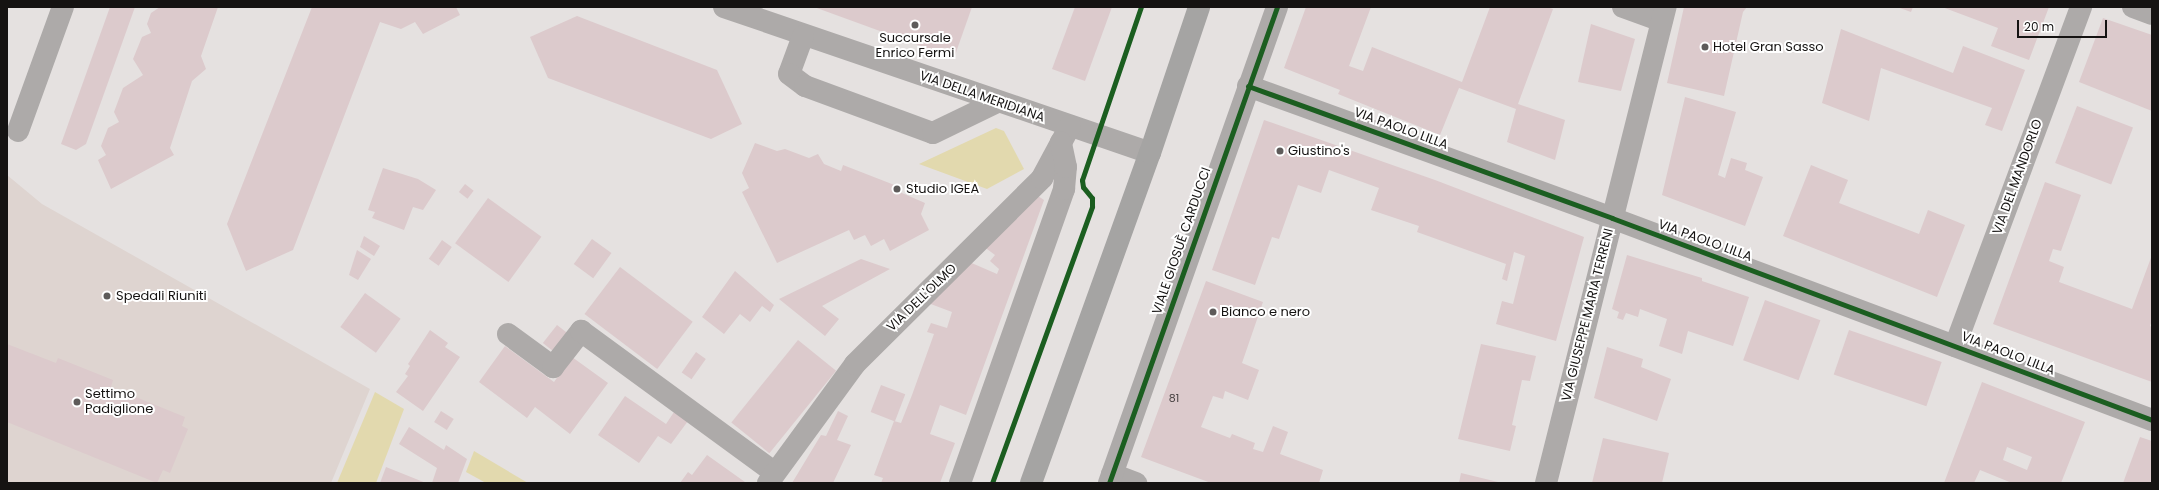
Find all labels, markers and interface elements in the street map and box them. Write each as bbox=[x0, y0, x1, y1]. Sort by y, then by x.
scale bar bbox=[2019, 12, 2109, 38]
text: 20 m bbox=[2024, 18, 2054, 35]
marker: Succursale Enrico Fermi bbox=[910, 20, 920, 30]
place label: Succursale Enrico Fermi bbox=[876, 31, 954, 62]
place label: Hotel Gran Sasso bbox=[1713, 39, 1824, 55]
marker: Hotel Gran Sasso bbox=[1700, 42, 1710, 52]
street label: VIA DELLA MERIDIANA bbox=[917, 68, 1047, 126]
street label: VIA PAOLO LILLA bbox=[1352, 105, 1450, 153]
street label: VIA DEL MANDORLO bbox=[1990, 117, 2046, 237]
place label: Giustino's bbox=[1288, 143, 1350, 159]
marker: Giustino's bbox=[1275, 146, 1285, 156]
street label: VIALE GIOSUÈ CARDUCCI bbox=[1149, 165, 1215, 317]
place label: Studio IGEA bbox=[906, 181, 979, 197]
marker: Studio IGEA bbox=[891, 183, 903, 195]
street label: VIA PAOLO LILLA bbox=[1656, 217, 1754, 265]
street label: VIA GIUSEPPE MARIA TERRENI bbox=[1559, 227, 1617, 403]
street label: VIA DELL'OLMO bbox=[884, 261, 960, 335]
place label: Spedali Riuniti bbox=[116, 288, 207, 304]
marker: Spedali Riuniti bbox=[101, 290, 113, 302]
place label: Bianco e nero bbox=[1221, 304, 1310, 320]
marker: Bianco e nero bbox=[1208, 307, 1218, 317]
street label: VIA PAOLO LILLA bbox=[1959, 329, 2057, 379]
place label: Settimo Padiglione bbox=[85, 387, 153, 418]
house number: 81 bbox=[1169, 391, 1179, 405]
marker: Settimo Padiglione bbox=[72, 397, 82, 407]

